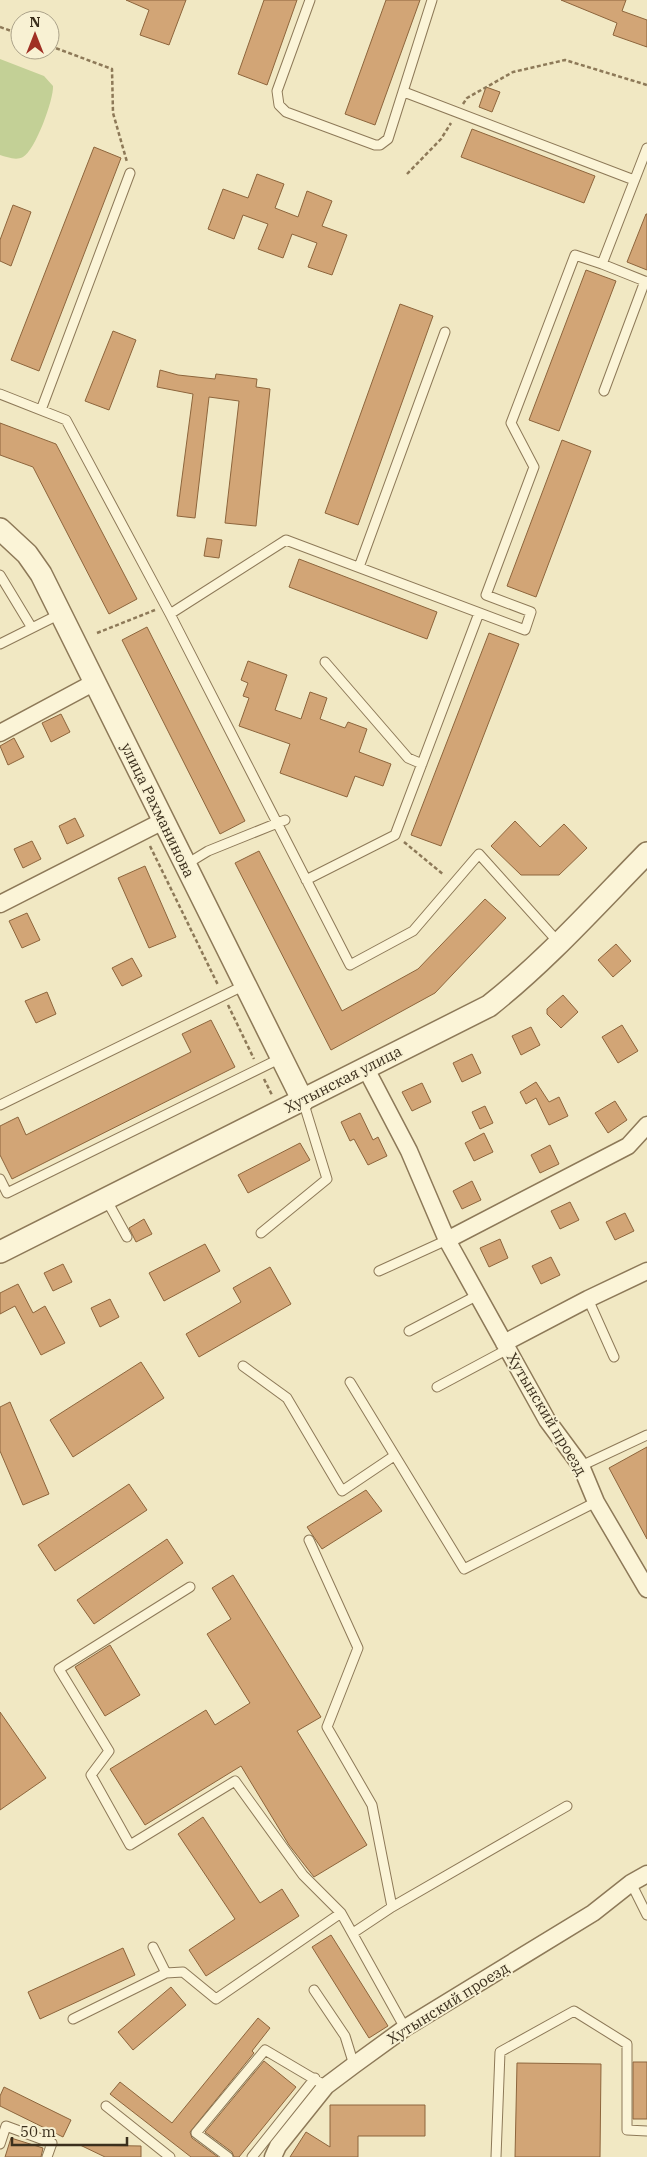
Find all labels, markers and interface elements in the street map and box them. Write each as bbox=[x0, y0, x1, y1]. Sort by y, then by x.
north arrow bbox=[10, 10, 60, 60]
text: N bbox=[29, 13, 41, 31]
street label: улица Рахманинова bbox=[117, 739, 199, 881]
street label: Хутынская улица bbox=[281, 1041, 405, 1117]
street label: Хутынский проезд bbox=[503, 1349, 591, 1479]
street label: Хутынский проезд bbox=[384, 1958, 512, 2048]
scale bar bbox=[12, 2114, 128, 2146]
text: 50 m bbox=[20, 2122, 56, 2141]

